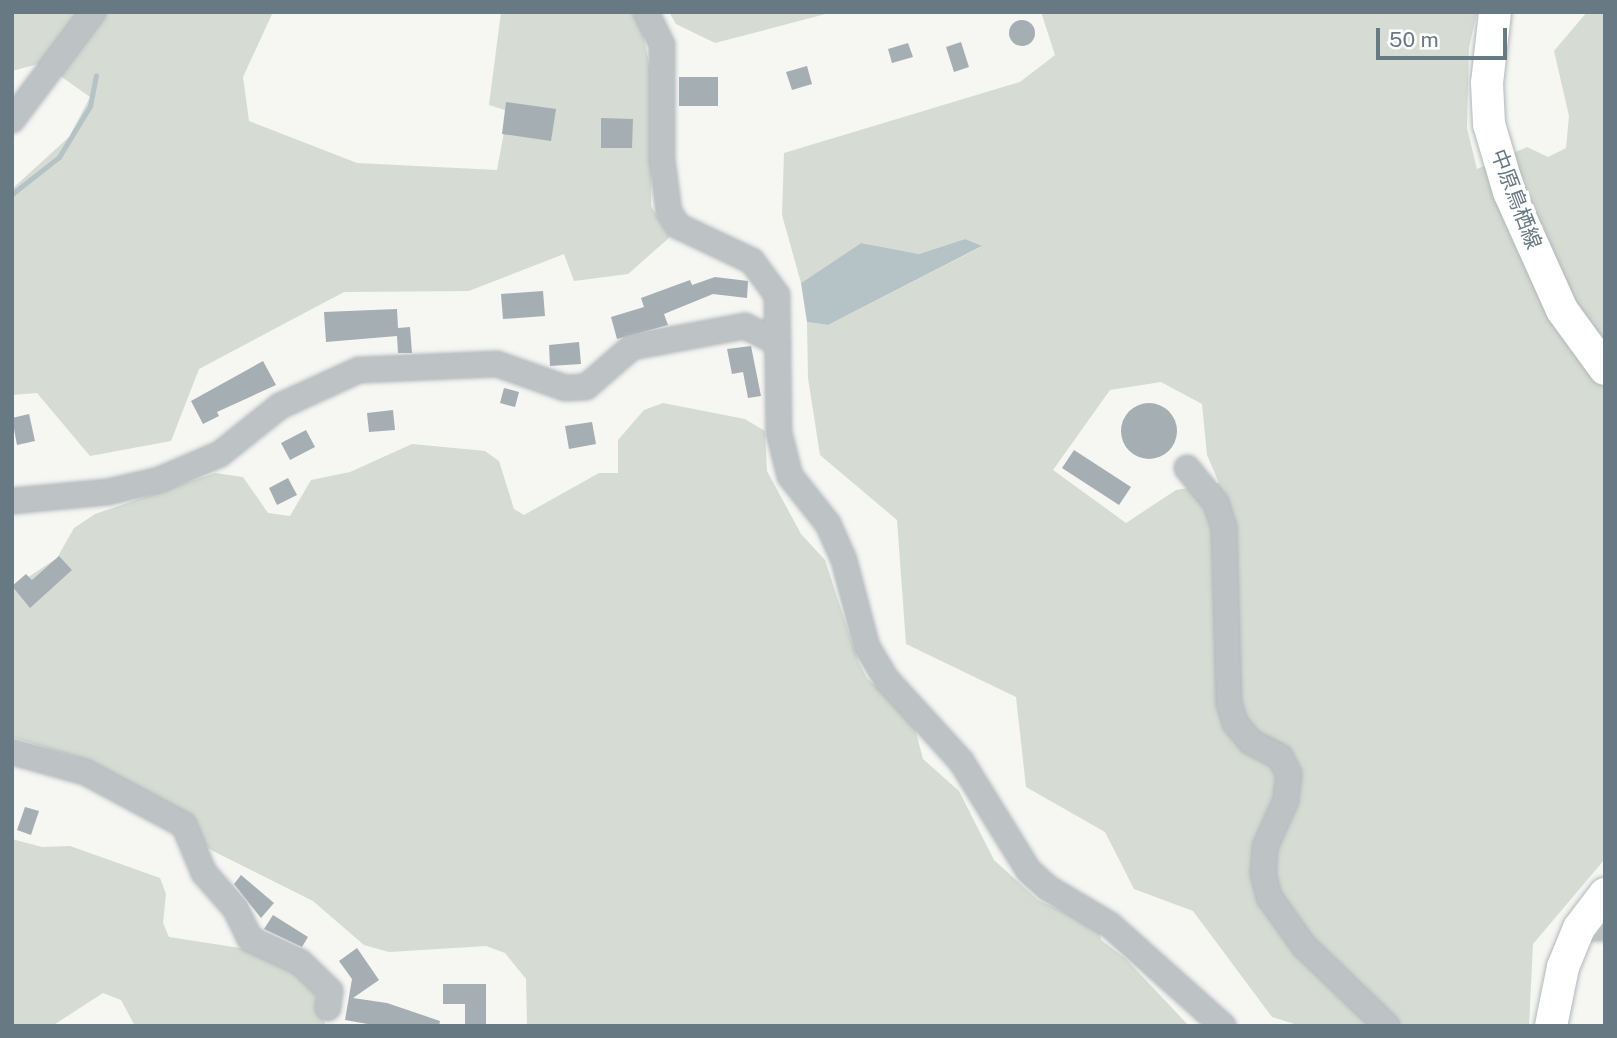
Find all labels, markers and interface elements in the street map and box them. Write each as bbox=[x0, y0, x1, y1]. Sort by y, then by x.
scale bar bbox=[1379, 14, 1510, 58]
text: 50 m bbox=[1389, 27, 1439, 52]
street label: 中原鳥栖線 bbox=[1485, 145, 1547, 253]

